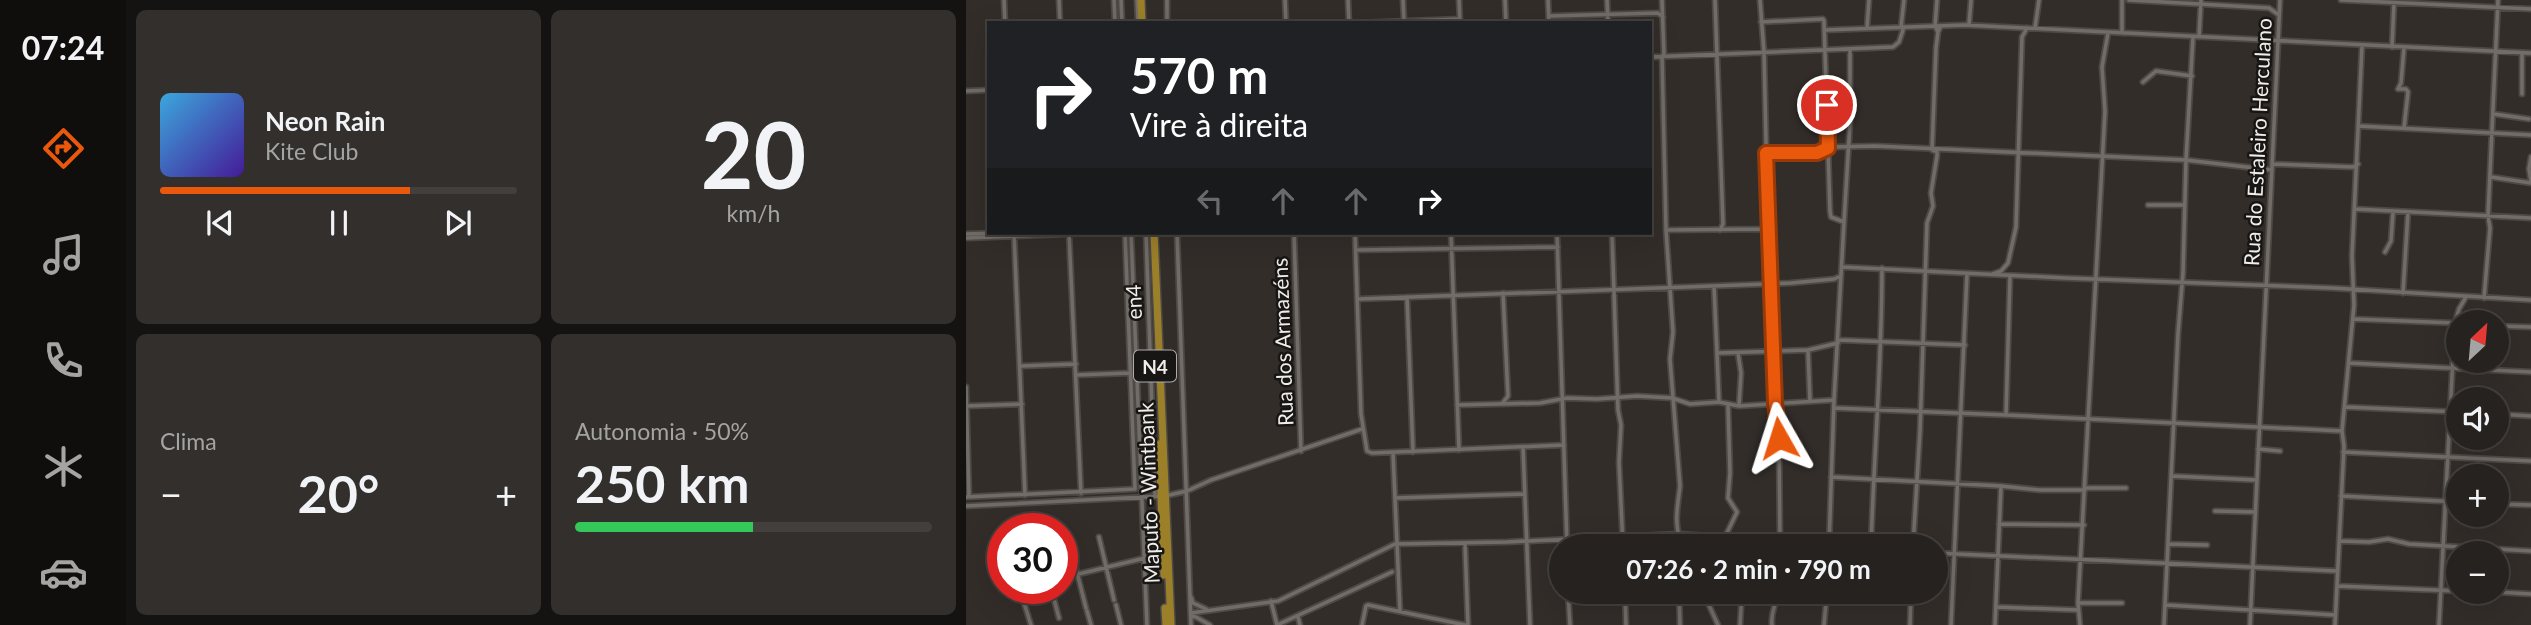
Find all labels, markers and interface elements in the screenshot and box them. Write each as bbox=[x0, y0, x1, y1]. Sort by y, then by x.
street label: Rua do Estaleiro Herculano bbox=[2238, 17, 2276, 267]
text: 07:24 bbox=[22, 28, 104, 67]
text: 570 m bbox=[1130, 46, 1268, 104]
icon: right bbox=[1015, 49, 1106, 140]
pin bbox=[1797, 75, 1857, 135]
icon: arrive bbox=[1808, 86, 1846, 124]
text: 20 bbox=[701, 99, 806, 208]
text: Neon Rain bbox=[265, 105, 385, 137]
text: Vire à direita bbox=[1130, 105, 1308, 144]
icon: directions bbox=[39, 124, 88, 173]
text: Kite Club bbox=[265, 137, 358, 165]
icon: left bbox=[1191, 182, 1229, 220]
icon: ahead bbox=[1264, 182, 1302, 220]
icon: ahead bbox=[1337, 182, 1375, 220]
icon: right bbox=[1410, 182, 1448, 220]
text: km/h bbox=[727, 199, 780, 227]
icon: previous bbox=[201, 204, 239, 242]
icon: pause bbox=[320, 204, 358, 242]
icon: next bbox=[439, 204, 477, 242]
icon: music bbox=[39, 230, 88, 279]
street label: Rua dos Armazéns bbox=[1267, 257, 1297, 427]
street label: en4 bbox=[1120, 284, 1146, 320]
north arrow bbox=[2446, 310, 2510, 373]
map controls bbox=[2446, 310, 2509, 604]
icon: phone bbox=[39, 336, 88, 385]
road number: N4 bbox=[1134, 350, 1176, 382]
button: sound bbox=[2446, 387, 2509, 450]
position arrow bbox=[1742, 401, 1816, 475]
street label: Maputo - Wintbank bbox=[1132, 402, 1164, 584]
text: Autonomia · 50% bbox=[575, 417, 749, 445]
text: Clima bbox=[160, 427, 217, 455]
icon: climate bbox=[39, 442, 88, 491]
text: 250 km bbox=[575, 452, 749, 514]
text: 20° bbox=[298, 462, 379, 524]
button: + bbox=[2446, 464, 2509, 527]
text: − bbox=[160, 471, 182, 517]
text: + bbox=[495, 471, 517, 517]
speed limit sign: 30 bbox=[987, 513, 1078, 604]
button: − bbox=[2446, 541, 2509, 604]
icon: car bbox=[39, 548, 88, 597]
text: 07:26 · 2 min · 790 m bbox=[1626, 553, 1871, 585]

